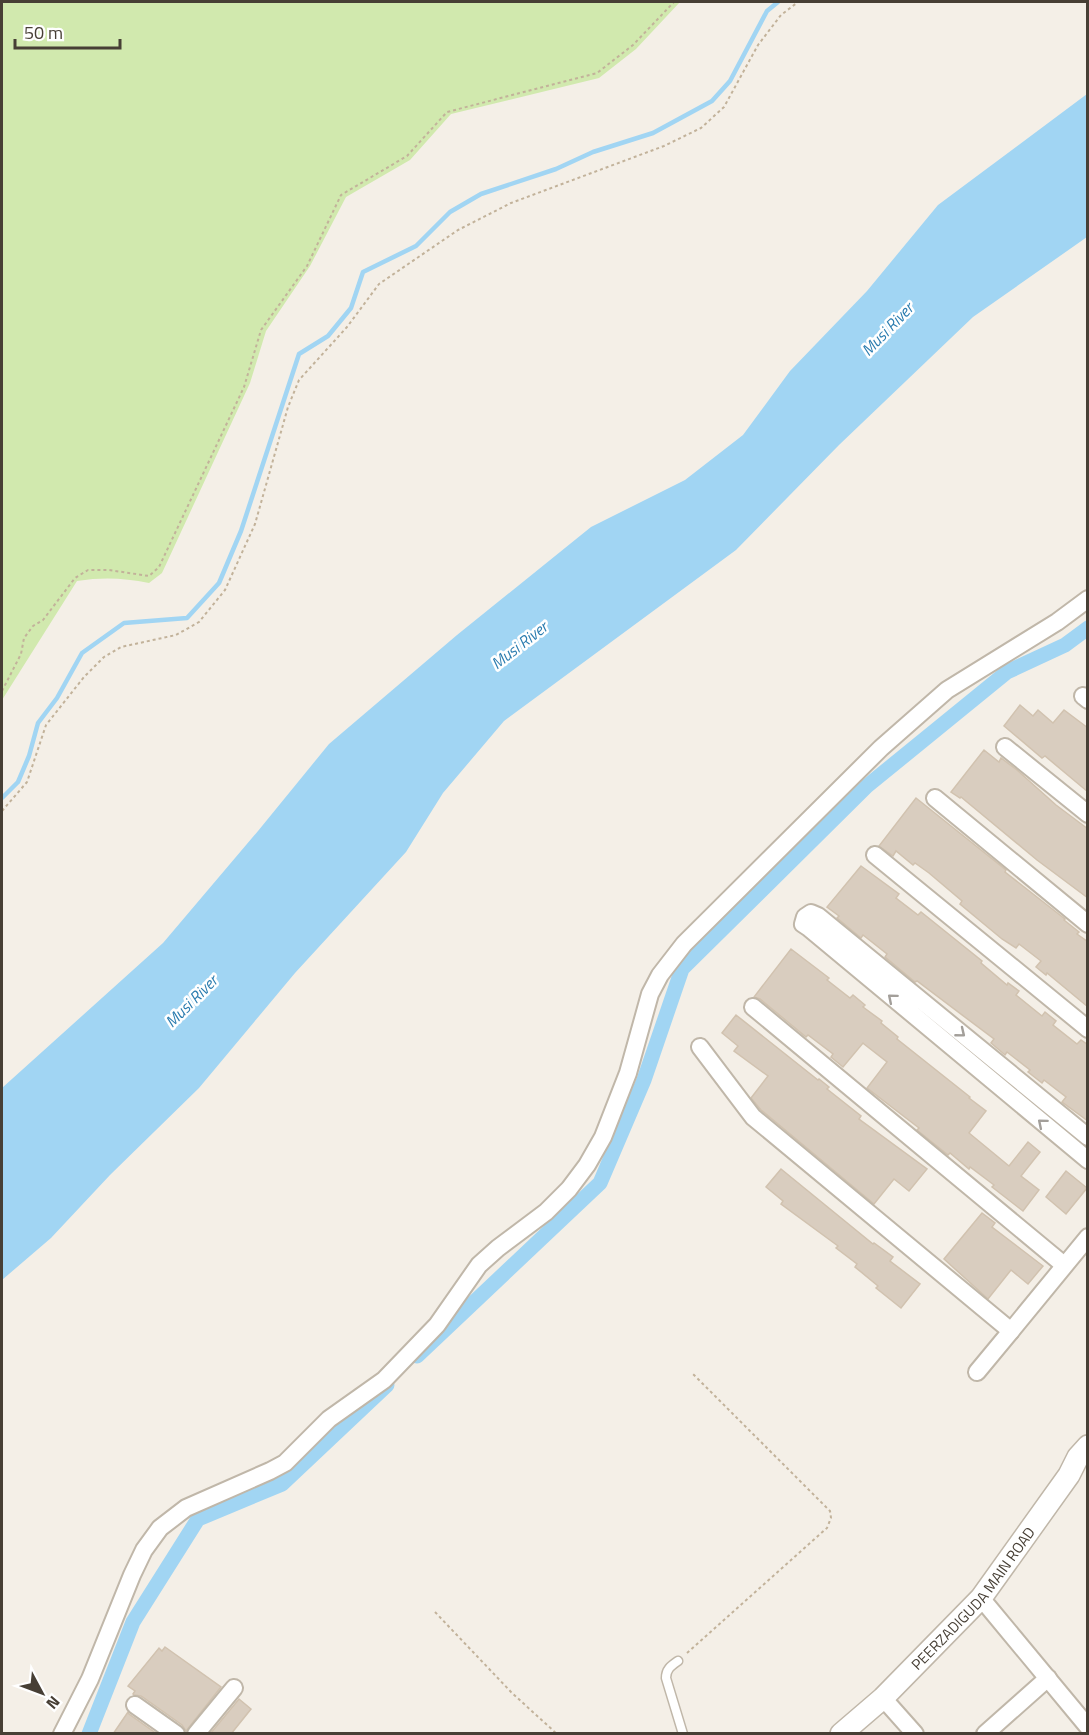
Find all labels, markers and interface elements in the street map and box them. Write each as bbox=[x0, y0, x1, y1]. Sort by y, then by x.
scale bar bbox=[15, 12, 120, 50]
text: 50 m bbox=[24, 19, 63, 46]
water label: Musi River bbox=[855, 296, 920, 361]
water label: Musi River bbox=[486, 614, 554, 675]
water label: Musi River bbox=[159, 968, 224, 1033]
one-way arrow bbox=[888, 994, 899, 1005]
one-way arrow bbox=[954, 1026, 965, 1037]
one-way arrow bbox=[1038, 1119, 1049, 1130]
street label: PEERZADIGUDA MAIN ROAD bbox=[905, 1522, 1040, 1675]
north arrow bbox=[12, 1663, 72, 1723]
text: N bbox=[41, 1691, 66, 1715]

